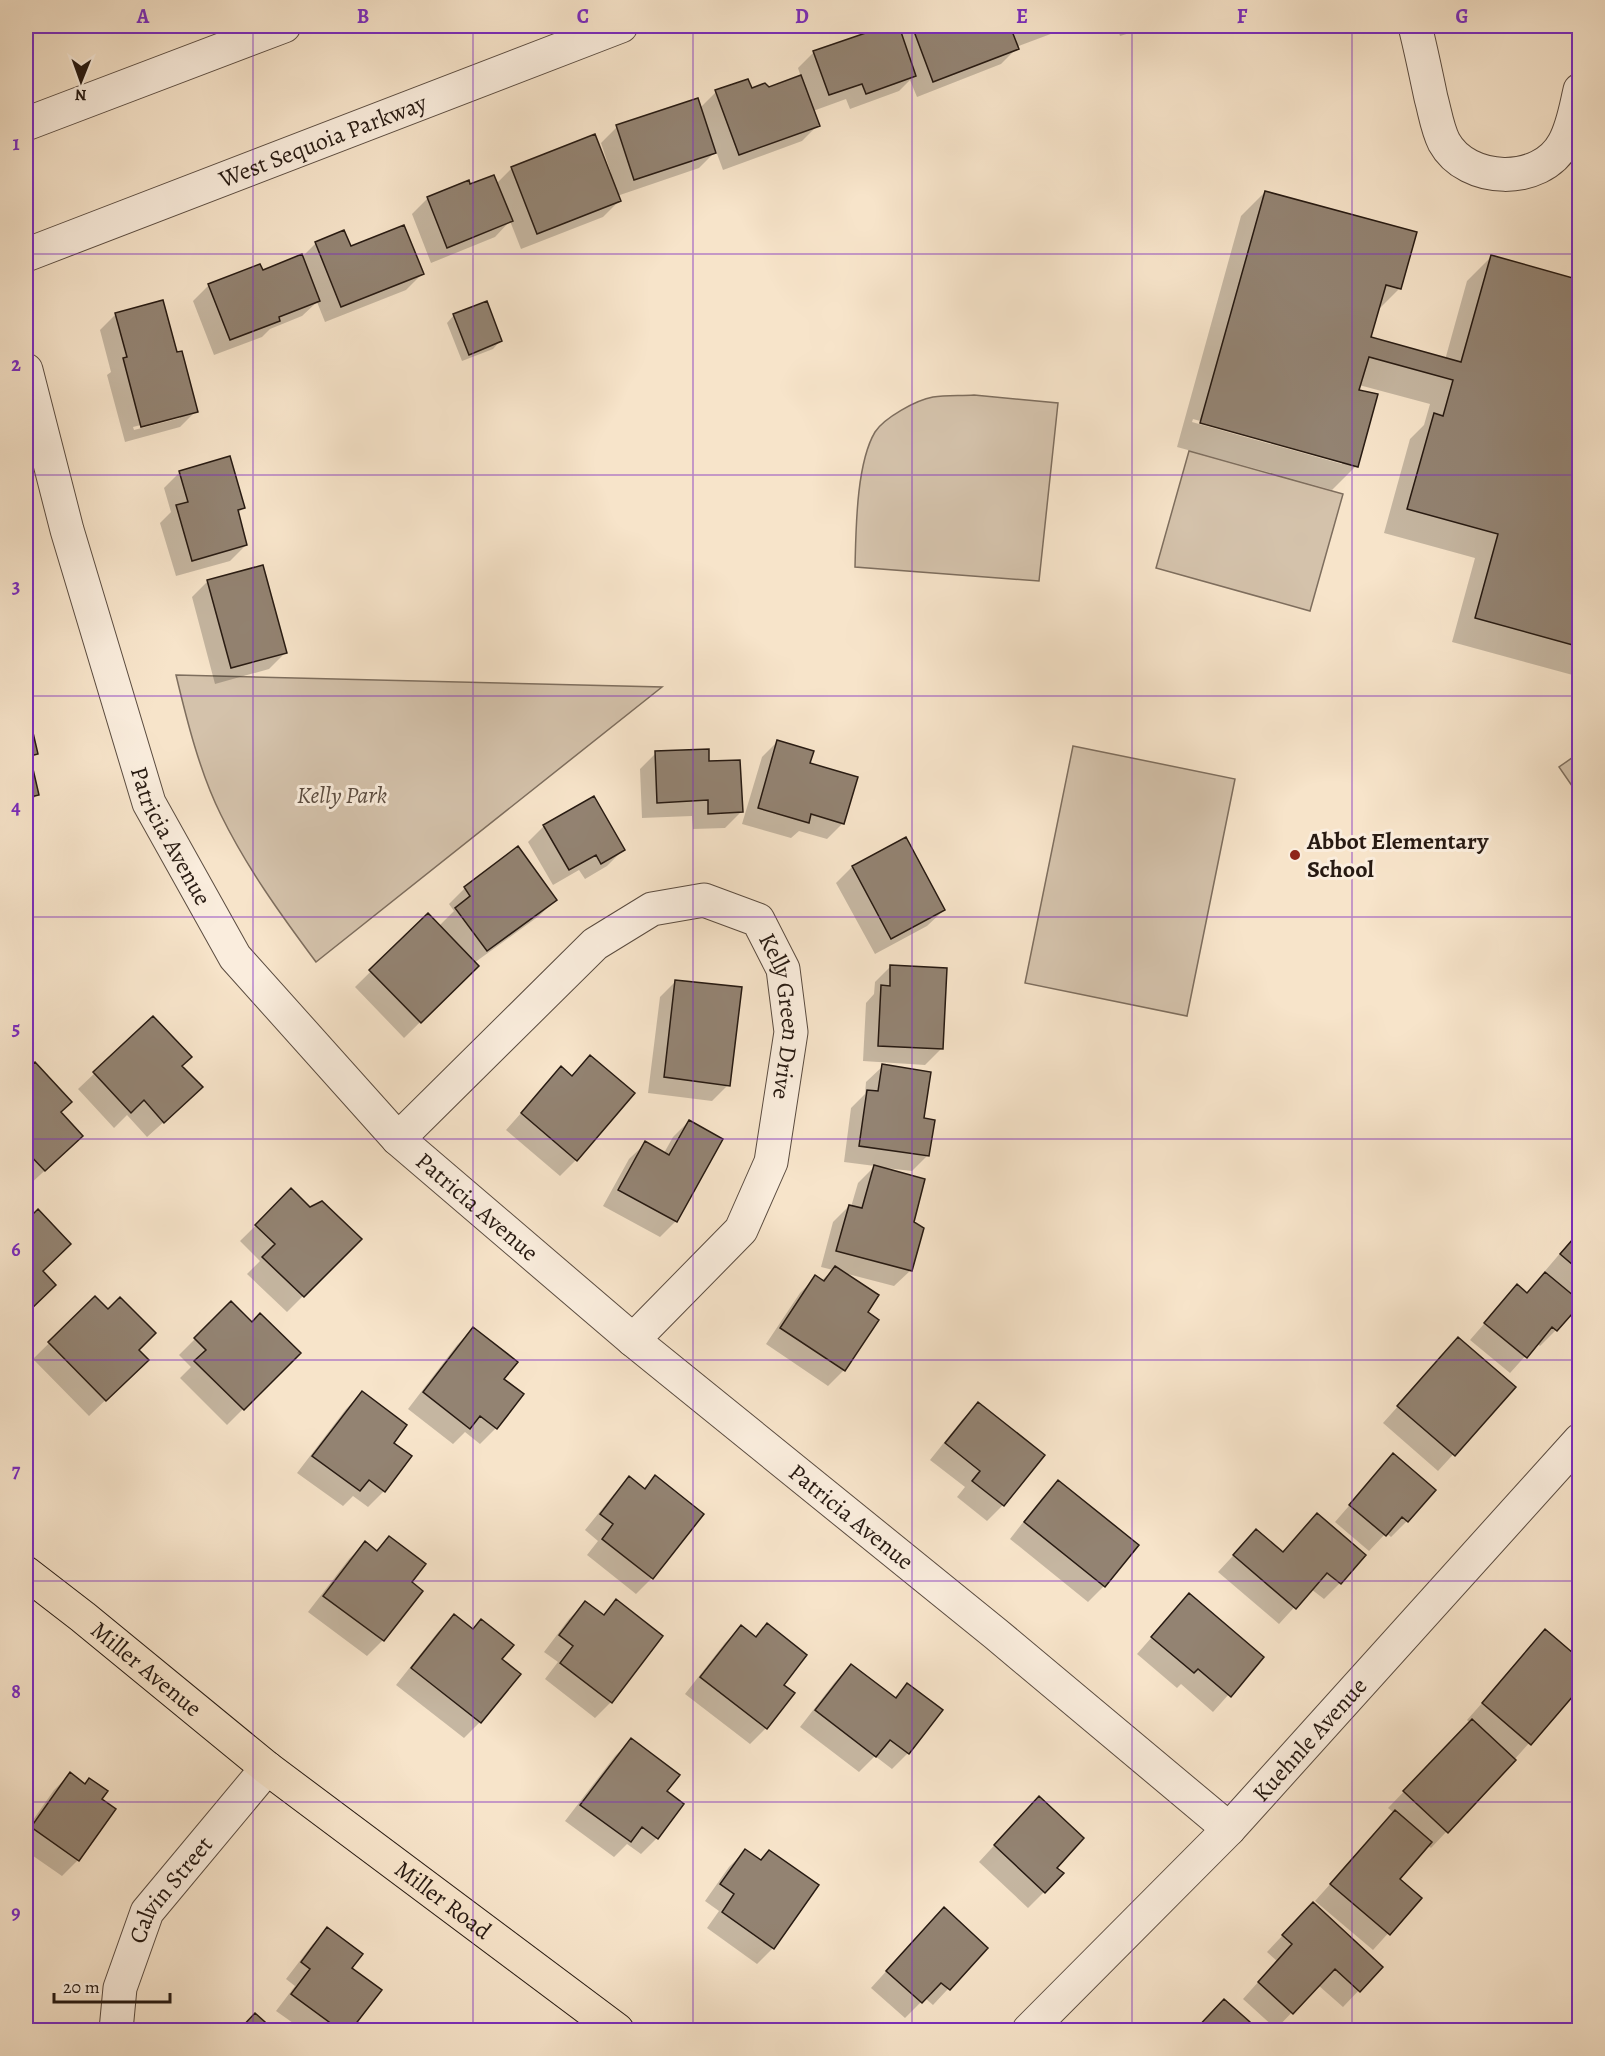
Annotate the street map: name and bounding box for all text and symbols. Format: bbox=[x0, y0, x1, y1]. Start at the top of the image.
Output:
text: A bbox=[136, 3, 150, 30]
text: B bbox=[357, 3, 369, 30]
text: C bbox=[577, 3, 589, 30]
text: D bbox=[795, 3, 809, 30]
text: E bbox=[1016, 3, 1028, 30]
text: F bbox=[1237, 3, 1248, 30]
text: G bbox=[1455, 3, 1469, 30]
north arrow bbox=[51, 51, 111, 111]
text: N bbox=[74, 84, 87, 106]
street label: West Sequoia Parkway bbox=[214, 86, 431, 196]
text: 1 bbox=[12, 130, 20, 157]
text: 2 bbox=[11, 351, 21, 378]
text: 3 bbox=[12, 573, 20, 600]
street label: Patricia Avenue bbox=[123, 763, 219, 911]
park label: Kelly Park bbox=[297, 779, 388, 811]
text: 4 bbox=[11, 794, 21, 821]
place label: Abbot Elementary School bbox=[1306, 825, 1489, 885]
marker: Abbot Elementary School bbox=[1288, 848, 1302, 862]
street label: Kelly Green Drive bbox=[751, 927, 807, 1102]
text: 5 bbox=[12, 1015, 20, 1042]
street label: Patricia Avenue bbox=[409, 1145, 545, 1268]
text: 6 bbox=[11, 1236, 21, 1263]
street label: Patricia Avenue bbox=[782, 1456, 920, 1577]
text: 7 bbox=[12, 1457, 21, 1484]
street label: Miller Avenue bbox=[84, 1614, 209, 1724]
street label: Kuehnle Avenue bbox=[1245, 1670, 1374, 1809]
text: 8 bbox=[11, 1678, 21, 1705]
street label: Calvin Street bbox=[121, 1829, 220, 1948]
street label: Miller Road bbox=[388, 1853, 498, 1947]
text: 9 bbox=[11, 1899, 21, 1926]
scale bar bbox=[54, 1966, 170, 2004]
text: 20 m bbox=[63, 1975, 100, 1999]

